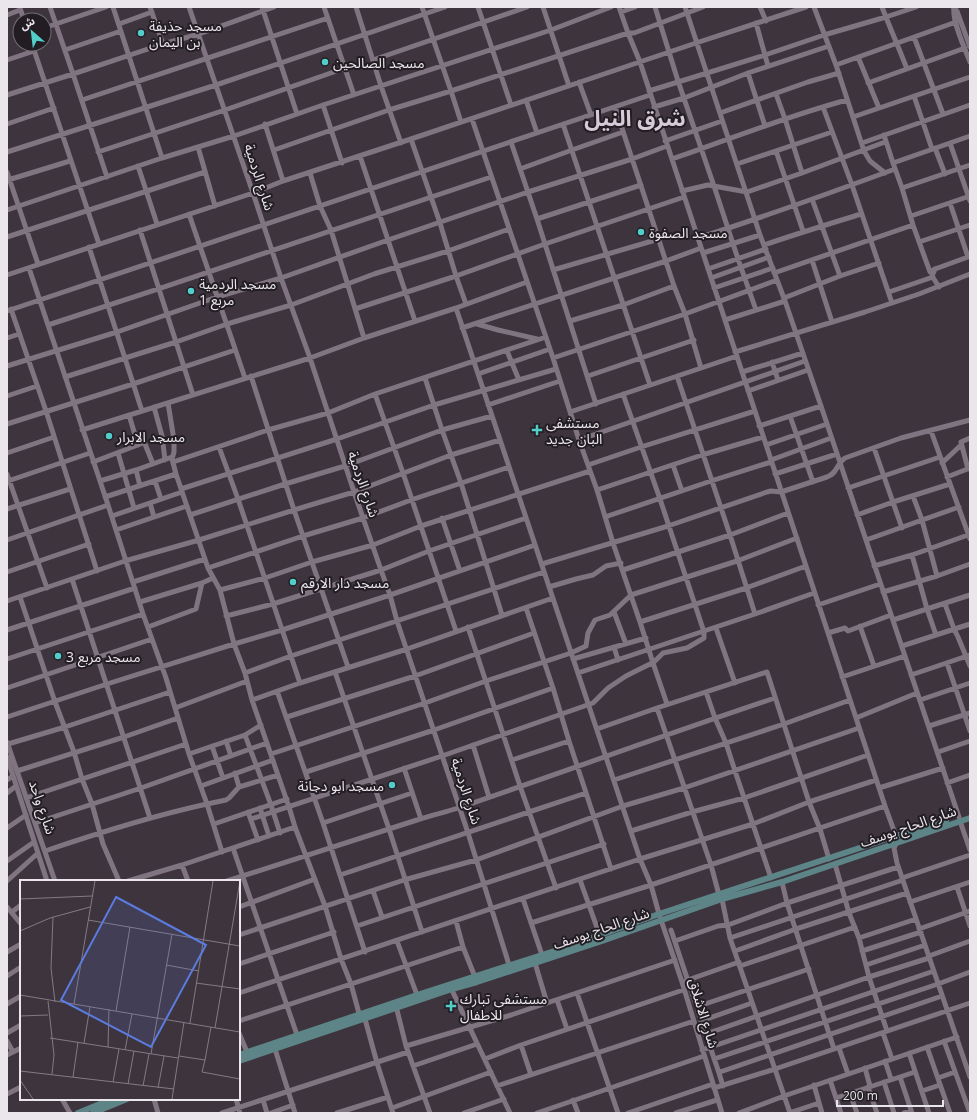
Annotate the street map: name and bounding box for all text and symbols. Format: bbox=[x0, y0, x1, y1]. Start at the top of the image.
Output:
north arrow bbox=[12, 12, 52, 52]
text: ش bbox=[17, 13, 37, 33]
place label: مسجد حذيفة بن اليمان bbox=[149, 16, 222, 51]
marker: مسجد حذيفة بن اليمان bbox=[136, 28, 146, 38]
place label: مسجد الصالحين bbox=[333, 53, 425, 72]
marker: مسجد الصالحين bbox=[320, 57, 330, 67]
district label: شرق النيل bbox=[584, 102, 686, 132]
street label: شارع الردمية bbox=[238, 141, 280, 213]
place label: مسجد الصفوة bbox=[649, 223, 728, 242]
marker: مسجد الصفوة bbox=[636, 227, 646, 237]
place label: مسجد الردمية مربع 1 bbox=[199, 274, 276, 311]
marker: مسجد الردمية مربع 1 bbox=[186, 286, 196, 296]
place label: مستشفى البان جديد bbox=[546, 413, 602, 448]
marker: مستشفى البان جديد bbox=[531, 424, 543, 436]
place label: مسجد الابرار bbox=[116, 427, 185, 446]
marker: مسجد الابرار bbox=[104, 431, 114, 441]
street label: شارع الردمية bbox=[342, 448, 384, 520]
place label: مسجد دار الارقم bbox=[301, 573, 389, 594]
marker: مسجد دار الارقم bbox=[288, 577, 298, 587]
place label: مسجد مربع 3 bbox=[66, 647, 141, 668]
marker: مسجد مربع 3 bbox=[53, 651, 63, 661]
street label: شارع الردمية bbox=[445, 755, 487, 827]
place label: مسجد ابو دجانة bbox=[298, 776, 384, 795]
street label: شارع واحد bbox=[23, 777, 61, 837]
marker: مسجد ابو دجانة bbox=[387, 780, 397, 790]
street label: شارع الحاج يوسف bbox=[857, 801, 959, 853]
inset map bbox=[20, 880, 240, 1100]
street label: شارع الحاج يوسف bbox=[550, 903, 652, 955]
street label: شارع الاشلاق bbox=[682, 976, 724, 1051]
place label: مستشفى تبارك للاطفال bbox=[460, 989, 547, 1024]
marker: مستشفى تبارك للاطفال bbox=[445, 1000, 457, 1012]
scale bar bbox=[837, 1082, 943, 1108]
text: 200 m bbox=[843, 1087, 878, 1104]

